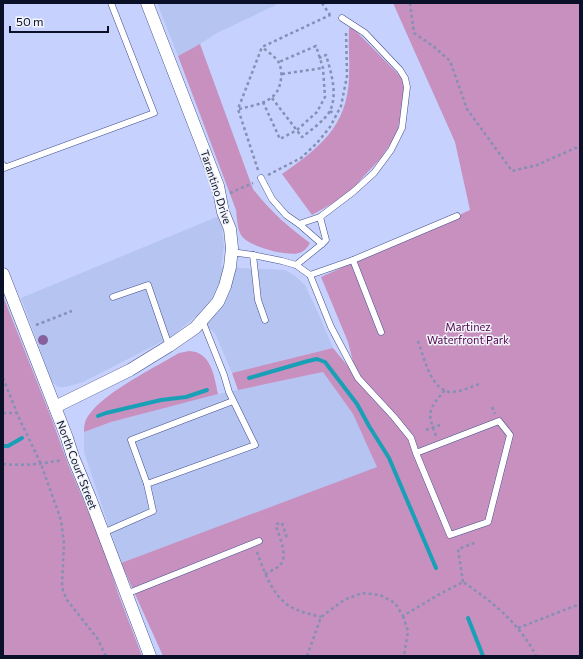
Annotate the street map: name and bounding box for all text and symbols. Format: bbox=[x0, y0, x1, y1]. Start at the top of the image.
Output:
scale bar bbox=[10, 8, 108, 34]
text: 50 m bbox=[16, 14, 44, 28]
street label: Tarantino Drive bbox=[198, 148, 235, 226]
park label: Martinez Waterfront Park bbox=[427, 320, 509, 346]
street label: North Court Street bbox=[54, 418, 101, 512]

